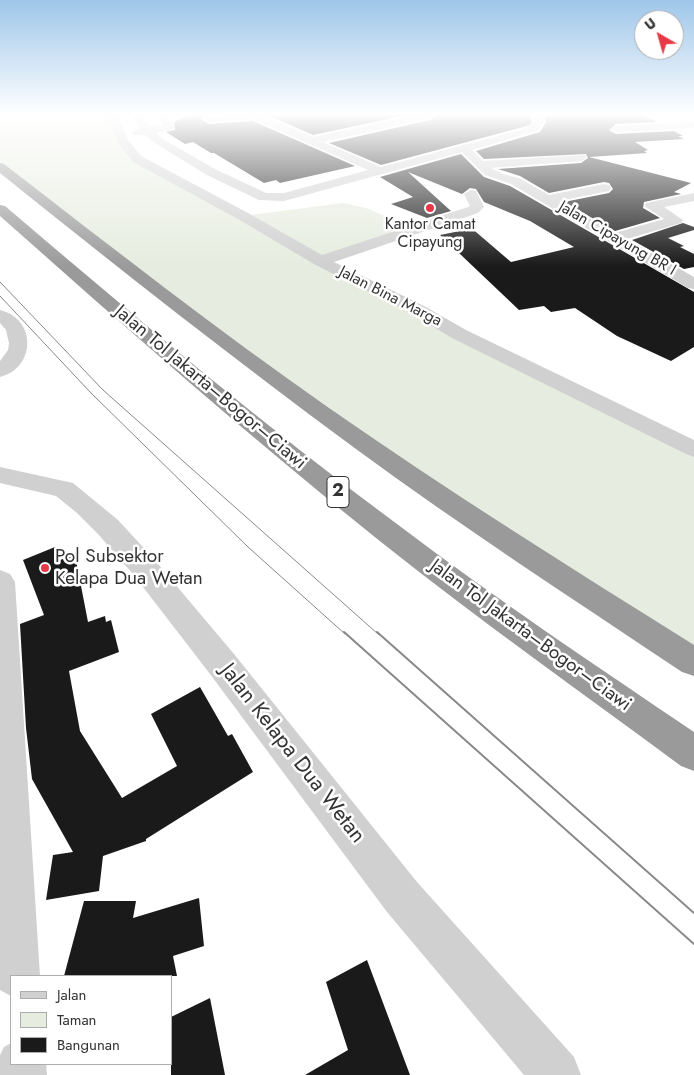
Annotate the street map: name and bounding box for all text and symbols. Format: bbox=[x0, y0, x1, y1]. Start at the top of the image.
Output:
north arrow bbox=[634, 10, 684, 60]
text: U bbox=[640, 13, 660, 35]
street label: Jalan Cipayung BR I bbox=[555, 198, 679, 280]
marker: Kantor Camat Cipayung bbox=[424, 202, 436, 214]
place label: Kantor Camat Cipayung bbox=[385, 215, 475, 253]
street label: Jalan Bina Marga bbox=[335, 263, 445, 331]
street label: Jalan Tol Jakarta–Bogor–Ciawi bbox=[109, 301, 311, 475]
road number: 2 bbox=[327, 477, 349, 508]
place label: Pol Subsektor Kelapa Dua Wetan bbox=[55, 546, 203, 590]
street label: Jalan Tol Jakarta–Bogor–Ciawi bbox=[425, 555, 635, 717]
marker: Pol Subsektor Kelapa Dua Wetan bbox=[39, 562, 51, 574]
street label: Jalan Kelapa Dua Wetan bbox=[214, 659, 370, 849]
legend bbox=[10, 975, 172, 1065]
text: Jalan bbox=[57, 984, 86, 1006]
text: Taman bbox=[57, 1009, 96, 1031]
text: Bangunan bbox=[57, 1034, 120, 1056]

